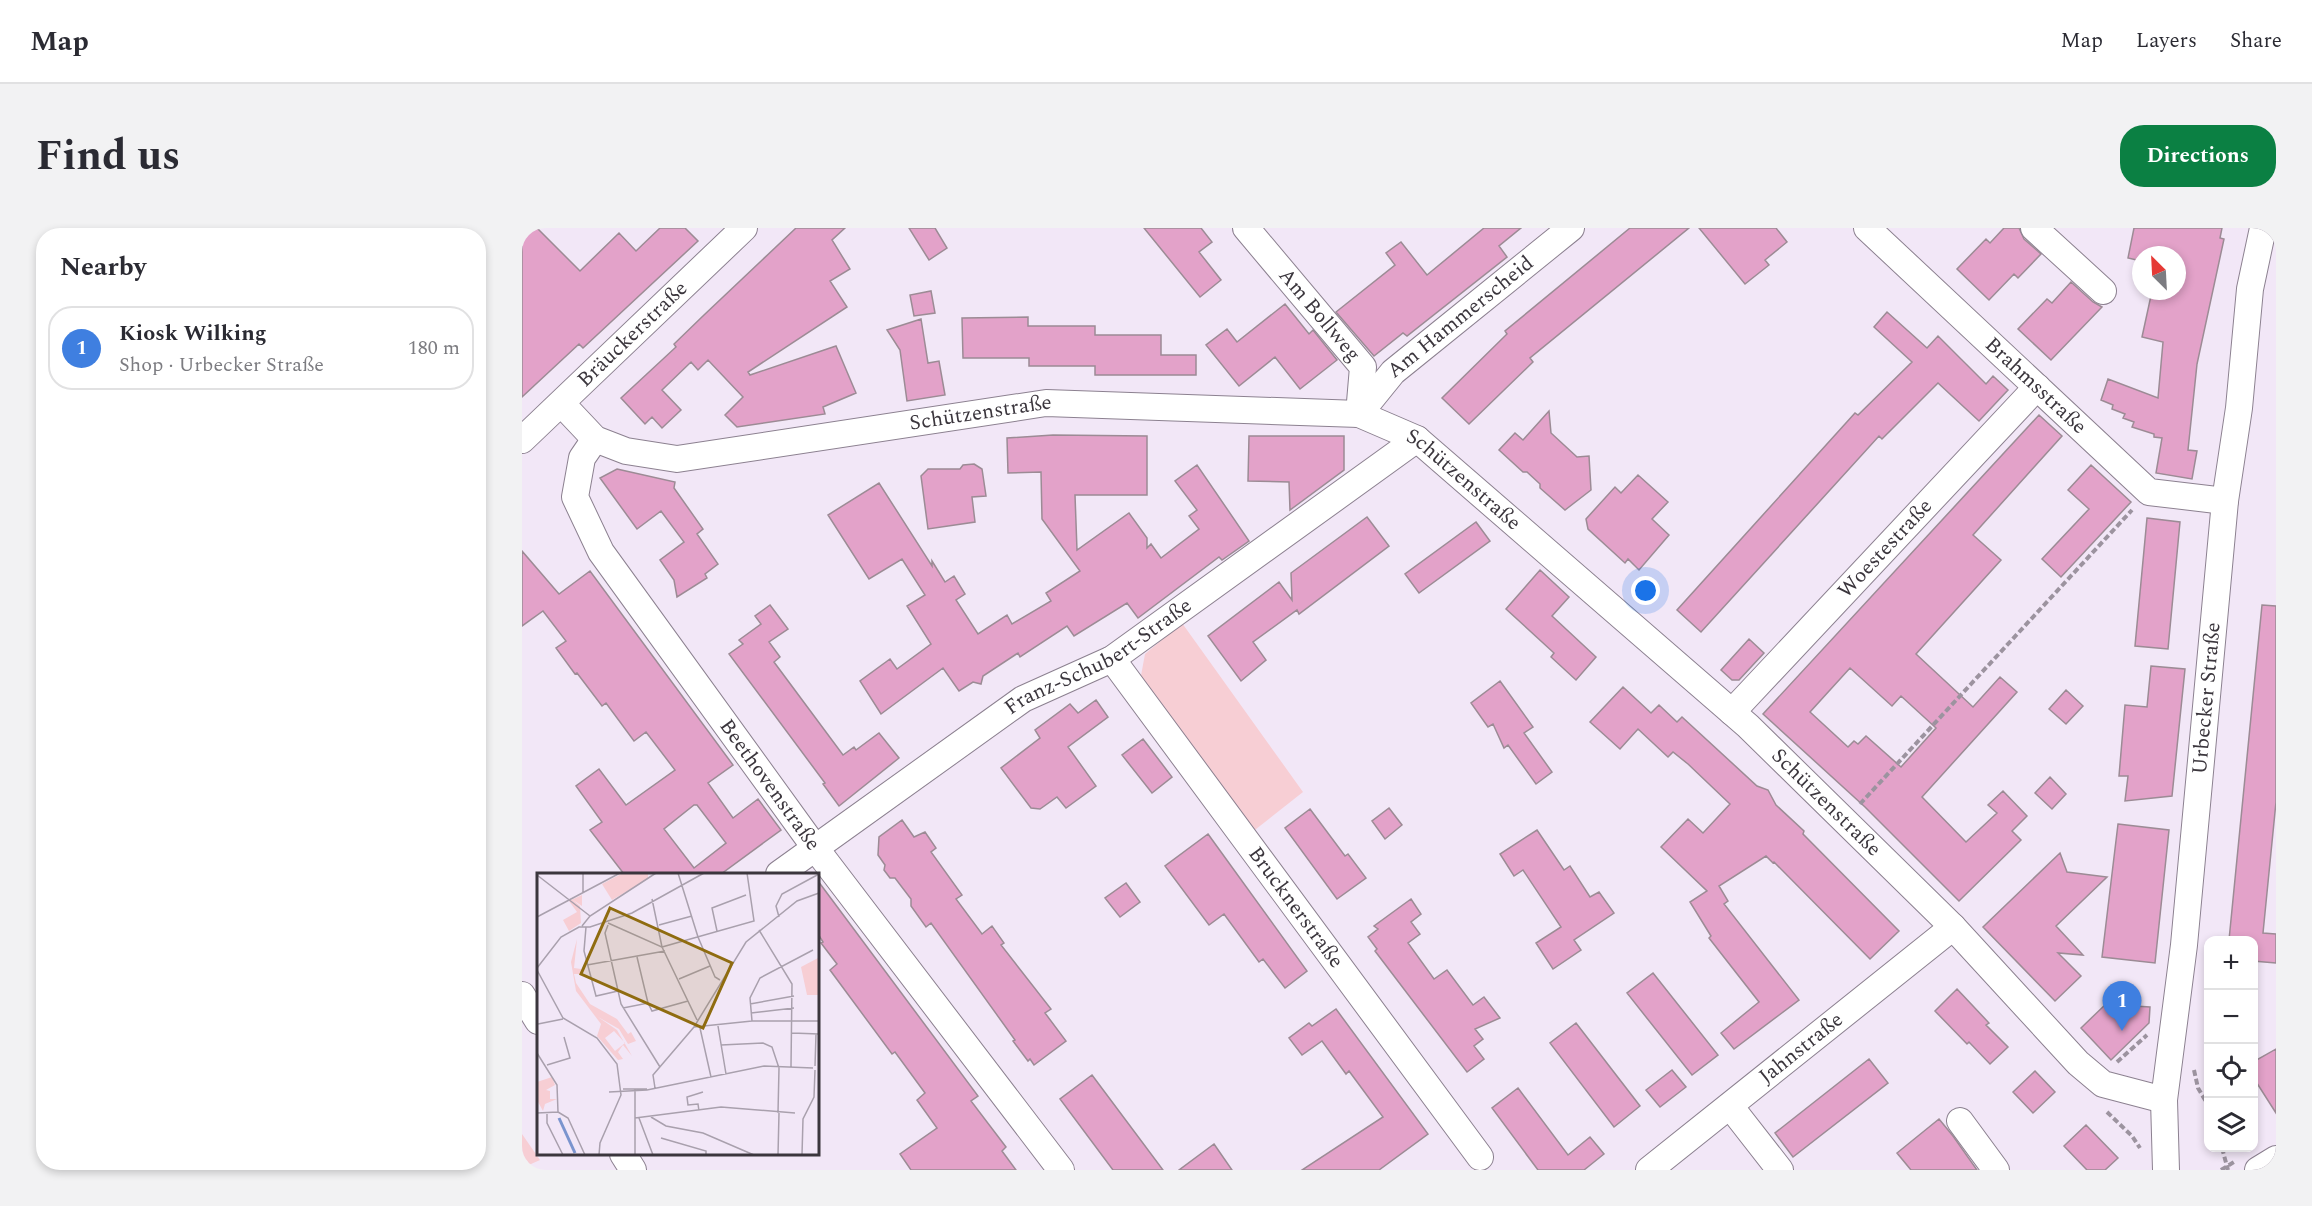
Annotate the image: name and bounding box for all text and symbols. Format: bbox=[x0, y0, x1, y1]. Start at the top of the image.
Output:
text: Map bbox=[30, 20, 89, 63]
text: Map bbox=[2061, 25, 2103, 57]
text: Layers bbox=[2136, 25, 2197, 57]
text: Share bbox=[2230, 25, 2282, 57]
text: Find us bbox=[36, 125, 180, 188]
button: Directions bbox=[2120, 125, 2276, 187]
north arrow bbox=[2132, 246, 2186, 300]
text: Nearby bbox=[60, 247, 146, 287]
street label: Am Hammerscheid bbox=[1380, 248, 1541, 387]
street label: Am Bollweg bbox=[1270, 261, 1368, 369]
street label: Bräuckerstraße bbox=[570, 274, 695, 395]
text: Kiosk Wilking bbox=[119, 317, 267, 350]
street label: Brahmsstraße bbox=[1977, 330, 2094, 442]
text: 1 bbox=[76, 333, 87, 363]
text: 180 m bbox=[408, 333, 460, 363]
text: Shop · Urbecker Straße bbox=[119, 350, 324, 380]
street label: Schützenstraße bbox=[907, 387, 1052, 440]
street label: Schützenstraße bbox=[1401, 420, 1528, 538]
street label: Woestestraße bbox=[1830, 492, 1940, 606]
your location bbox=[1631, 576, 1660, 605]
street label: Franz-Schubert-Straße bbox=[998, 590, 1199, 723]
street label: Urbecker Straße bbox=[2184, 621, 2230, 776]
street label: Beethovenstraße bbox=[711, 712, 828, 858]
street label: Schützenstraße bbox=[1764, 741, 1889, 864]
street label: Brucknerstraße bbox=[1240, 840, 1352, 975]
inset map bbox=[537, 873, 819, 1155]
map controls bbox=[2204, 936, 2258, 1152]
button: + bbox=[2204, 936, 2258, 990]
pin: 1 bbox=[2102, 982, 2142, 1031]
button: − bbox=[2204, 990, 2258, 1044]
street label: Jahnstraße bbox=[1752, 1004, 1851, 1092]
button: locate bbox=[2204, 1044, 2258, 1098]
button: layers bbox=[2204, 1098, 2258, 1152]

